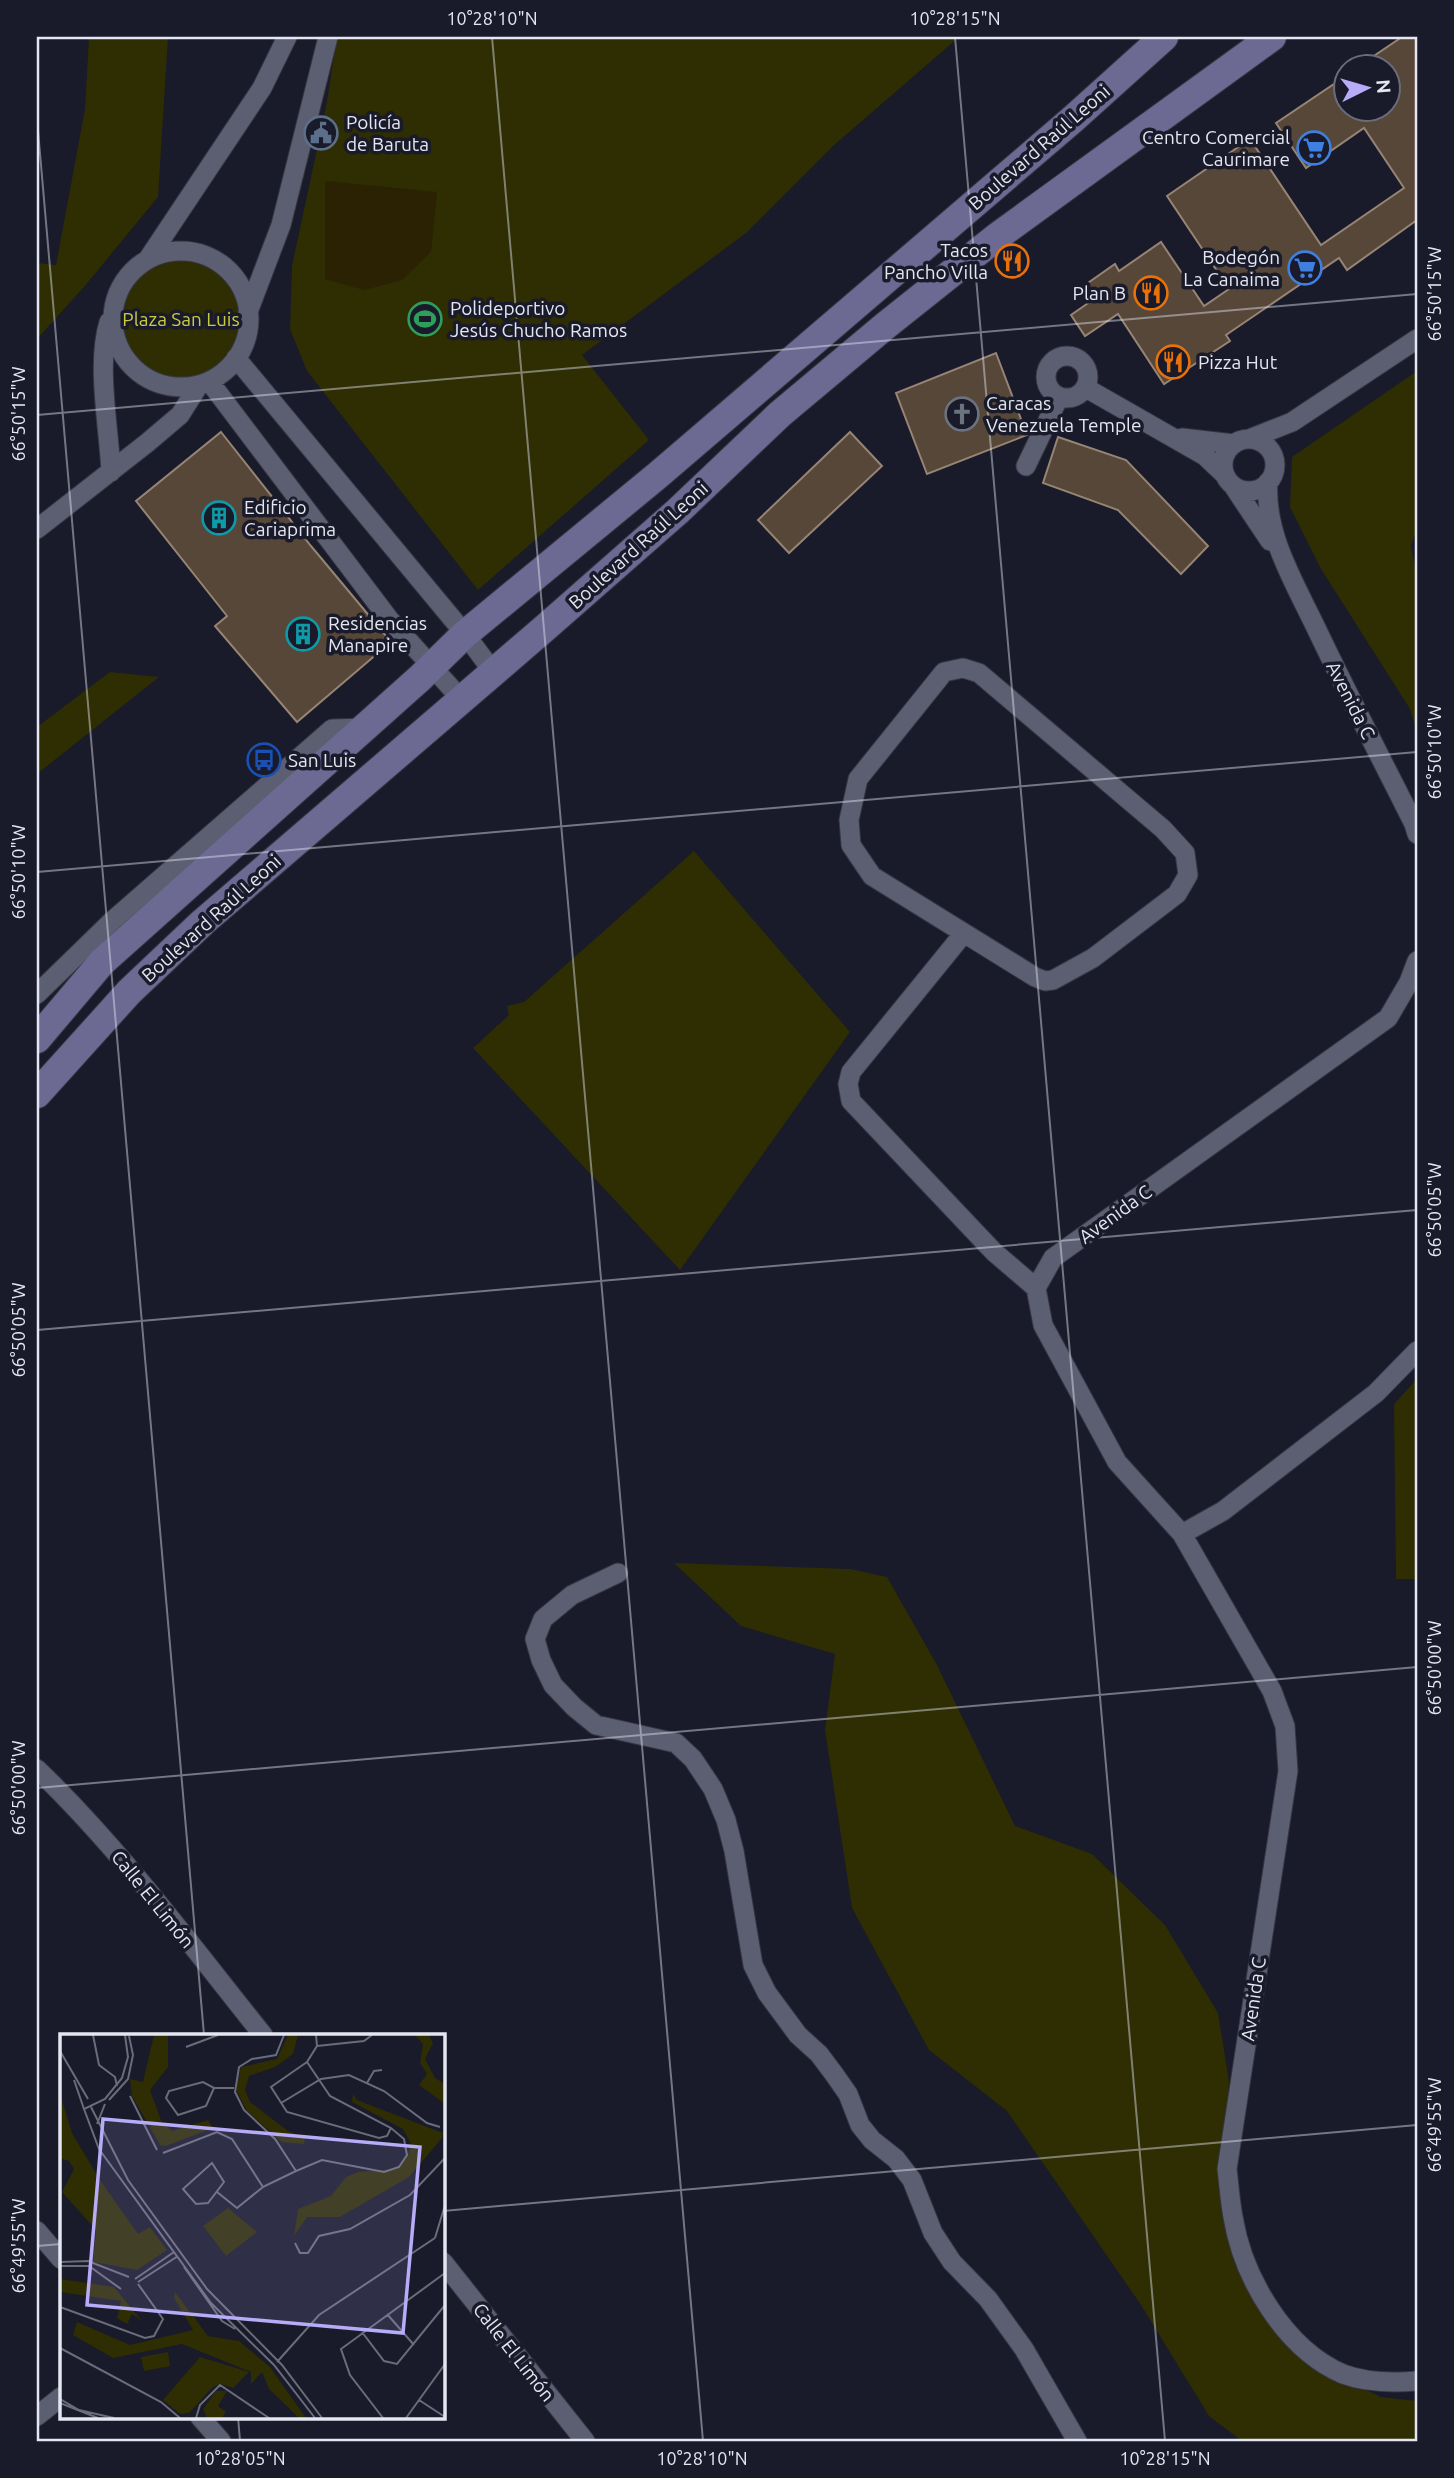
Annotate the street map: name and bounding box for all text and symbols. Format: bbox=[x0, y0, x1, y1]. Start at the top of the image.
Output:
text: 10°28'10"N bbox=[446, 8, 538, 28]
text: 10°28'15"N bbox=[909, 8, 1001, 28]
north arrow bbox=[1332, 52, 1402, 122]
text: N bbox=[1372, 78, 1396, 95]
street label: Boulevard Raúl Leoni bbox=[964, 80, 1114, 214]
place label: Policía de Baruta bbox=[346, 111, 429, 155]
public building icon: Policía de Baruta bbox=[302, 114, 340, 152]
place label: Centro Comercial Caurimare bbox=[1142, 126, 1290, 170]
supermarket icon: Centro Comercial Caurimare bbox=[1295, 129, 1333, 167]
place label: Tacos Pancho Villa bbox=[884, 239, 988, 283]
restaurant icon: Tacos Pancho Villa bbox=[993, 242, 1031, 280]
place label: Bodegón La Canaima bbox=[1183, 246, 1280, 290]
text: 66°50'15"W bbox=[1424, 246, 1444, 342]
supermarket icon: Bodegón La Canaima bbox=[1286, 249, 1324, 287]
restaurant icon: Plan B bbox=[1132, 274, 1170, 312]
place label: Plan B bbox=[1073, 282, 1126, 304]
place label: Polideportivo Jesús Chucho Ramos bbox=[450, 297, 627, 341]
sports icon: Polideportivo Jesús Chucho Ramos bbox=[406, 300, 444, 338]
park label: Plaza San Luis bbox=[122, 308, 240, 330]
restaurant icon: Pizza Hut bbox=[1154, 343, 1192, 381]
place label: Pizza Hut bbox=[1198, 351, 1278, 373]
text: 66°50'15"W bbox=[8, 366, 28, 462]
place label: Caracas Venezuela Temple bbox=[986, 392, 1142, 436]
church icon: Caracas Venezuela Temple bbox=[943, 395, 981, 433]
street label: Boulevard Raúl Leoni bbox=[564, 477, 712, 613]
place label: Edificio Cariaprima bbox=[244, 496, 336, 540]
building icon: Edificio Cariaprima bbox=[200, 499, 238, 537]
place label: Residencias Manapire bbox=[328, 612, 427, 656]
building icon: Residencias Manapire bbox=[284, 615, 322, 653]
street label: Avenida C bbox=[1322, 658, 1380, 743]
text: 66°50'10"W bbox=[1424, 704, 1444, 800]
bus stop icon: San Luis bbox=[245, 741, 283, 779]
place label: San Luis bbox=[288, 749, 356, 771]
text: 66°50'10"W bbox=[8, 824, 28, 920]
street label: Boulevard Raúl Leoni bbox=[137, 850, 285, 986]
text: 66°50'05"W bbox=[1424, 1162, 1444, 1258]
street label: Avenida C bbox=[1074, 1180, 1156, 1248]
text: 66°50'05"W bbox=[8, 1282, 28, 1378]
text: 66°50'00"W bbox=[1424, 1620, 1444, 1716]
text: 66°50'00"W bbox=[8, 1740, 28, 1836]
street label: Calle El Limón bbox=[107, 1846, 199, 1952]
street label: Avenida C bbox=[1236, 1955, 1270, 2042]
inset map bbox=[60, 2034, 444, 2418]
text: 66°49'55"W bbox=[1424, 2077, 1444, 2173]
text: 66°49'55"W bbox=[8, 2198, 28, 2294]
street label: Calle El Limón bbox=[469, 2298, 559, 2406]
text: 10°28'05"N bbox=[194, 2448, 286, 2468]
text: 10°28'10"N bbox=[656, 2448, 748, 2468]
text: 10°28'15"N bbox=[1119, 2448, 1211, 2468]

